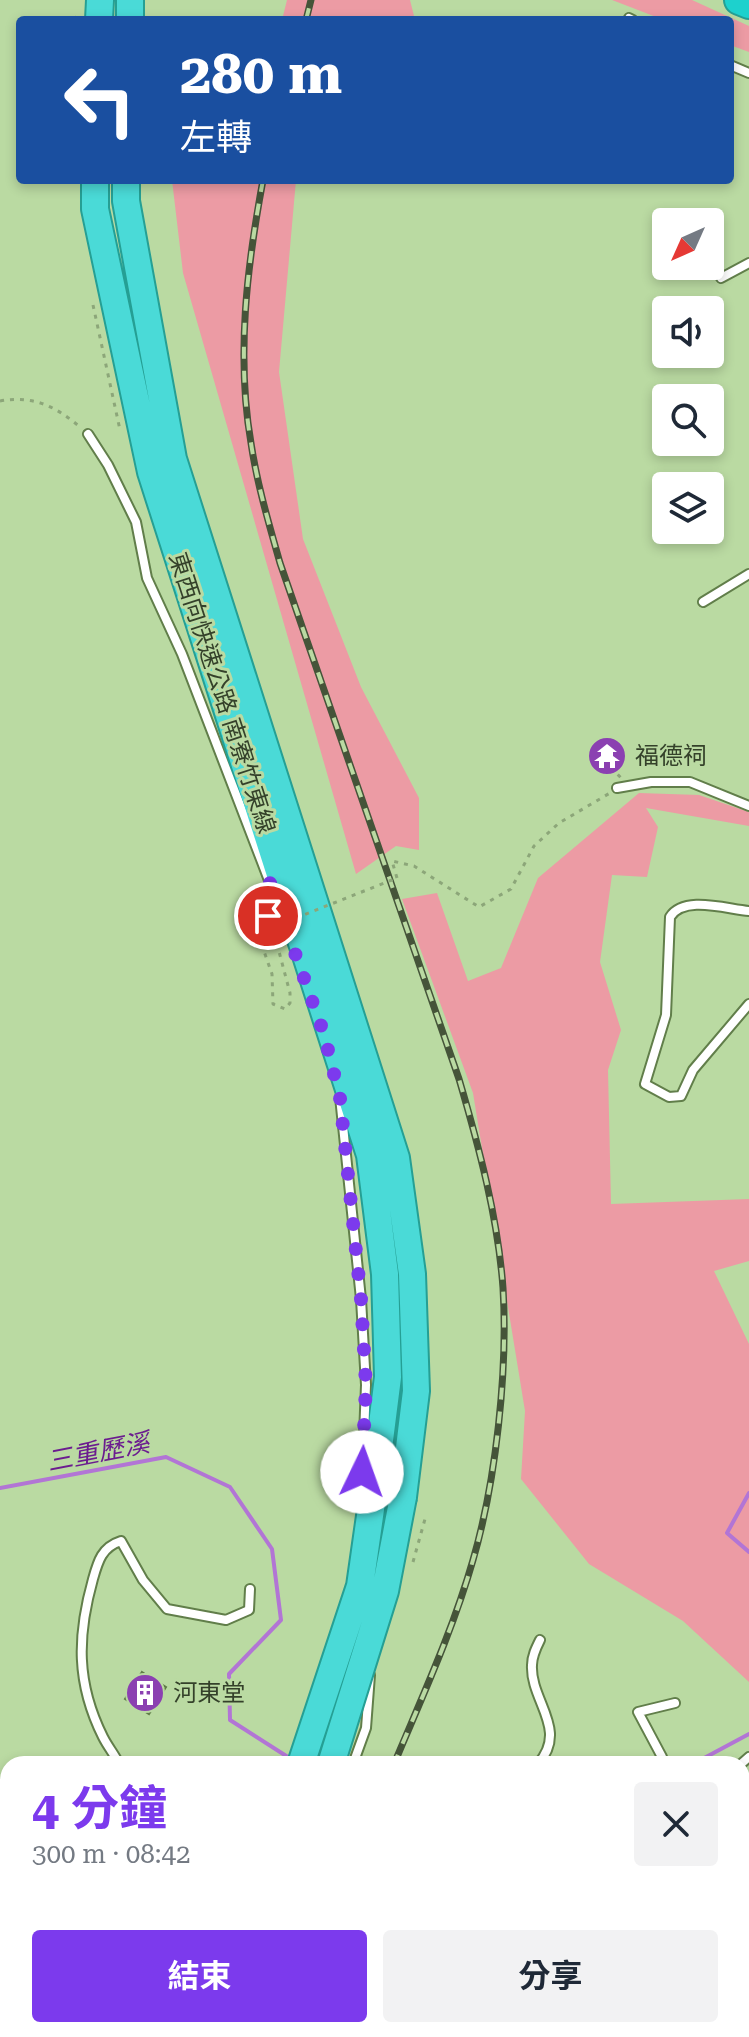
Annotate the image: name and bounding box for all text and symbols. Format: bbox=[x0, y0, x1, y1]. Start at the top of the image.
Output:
text: 280 m bbox=[180, 41, 342, 107]
icon: left bbox=[48, 48, 152, 152]
text: 左轉 bbox=[180, 117, 252, 159]
north arrow bbox=[652, 208, 724, 280]
map controls bbox=[652, 208, 724, 544]
button: sound bbox=[652, 296, 724, 368]
button: search bbox=[652, 384, 724, 456]
button: layers bbox=[652, 472, 724, 544]
street label: 東西向快速公路 南寮竹東線 bbox=[163, 549, 281, 837]
temple icon: 福德祠 bbox=[586, 735, 628, 777]
place label: 福德祠 bbox=[635, 742, 707, 770]
pin bbox=[234, 882, 302, 950]
icon: arrive bbox=[246, 894, 290, 938]
water label: 三重歷溪 bbox=[44, 1427, 156, 1477]
position arrow bbox=[320, 1430, 404, 1514]
building icon: 河東堂 bbox=[124, 1672, 166, 1714]
place label: 河東堂 bbox=[173, 1679, 245, 1707]
text: 4 分鐘 bbox=[32, 1781, 167, 1837]
button: close bbox=[634, 1782, 718, 1866]
text: 300 m · 08:42 bbox=[32, 1839, 191, 1869]
button: 結束 bbox=[32, 1930, 367, 2022]
button: 分享 bbox=[383, 1930, 718, 2022]

